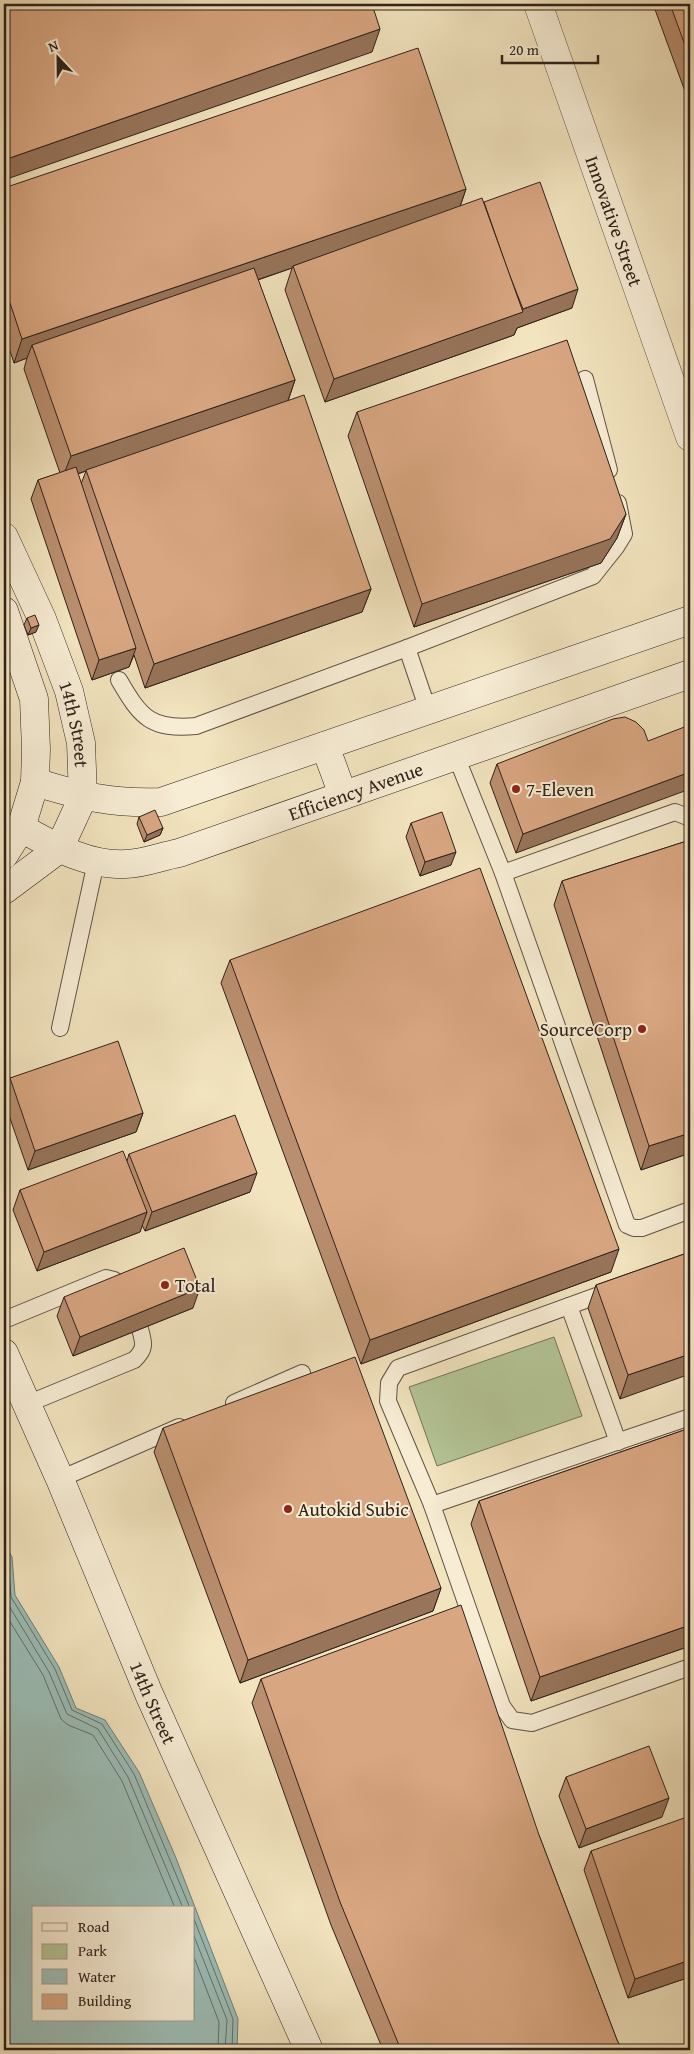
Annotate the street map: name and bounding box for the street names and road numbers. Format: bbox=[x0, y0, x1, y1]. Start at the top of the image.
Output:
street label: Innovative Street bbox=[578, 152, 650, 291]
street label: 14th Street bbox=[52, 676, 96, 768]
street label: Efficiency Avenue bbox=[285, 755, 427, 828]
street label: 14th Street bbox=[123, 1657, 184, 1749]

